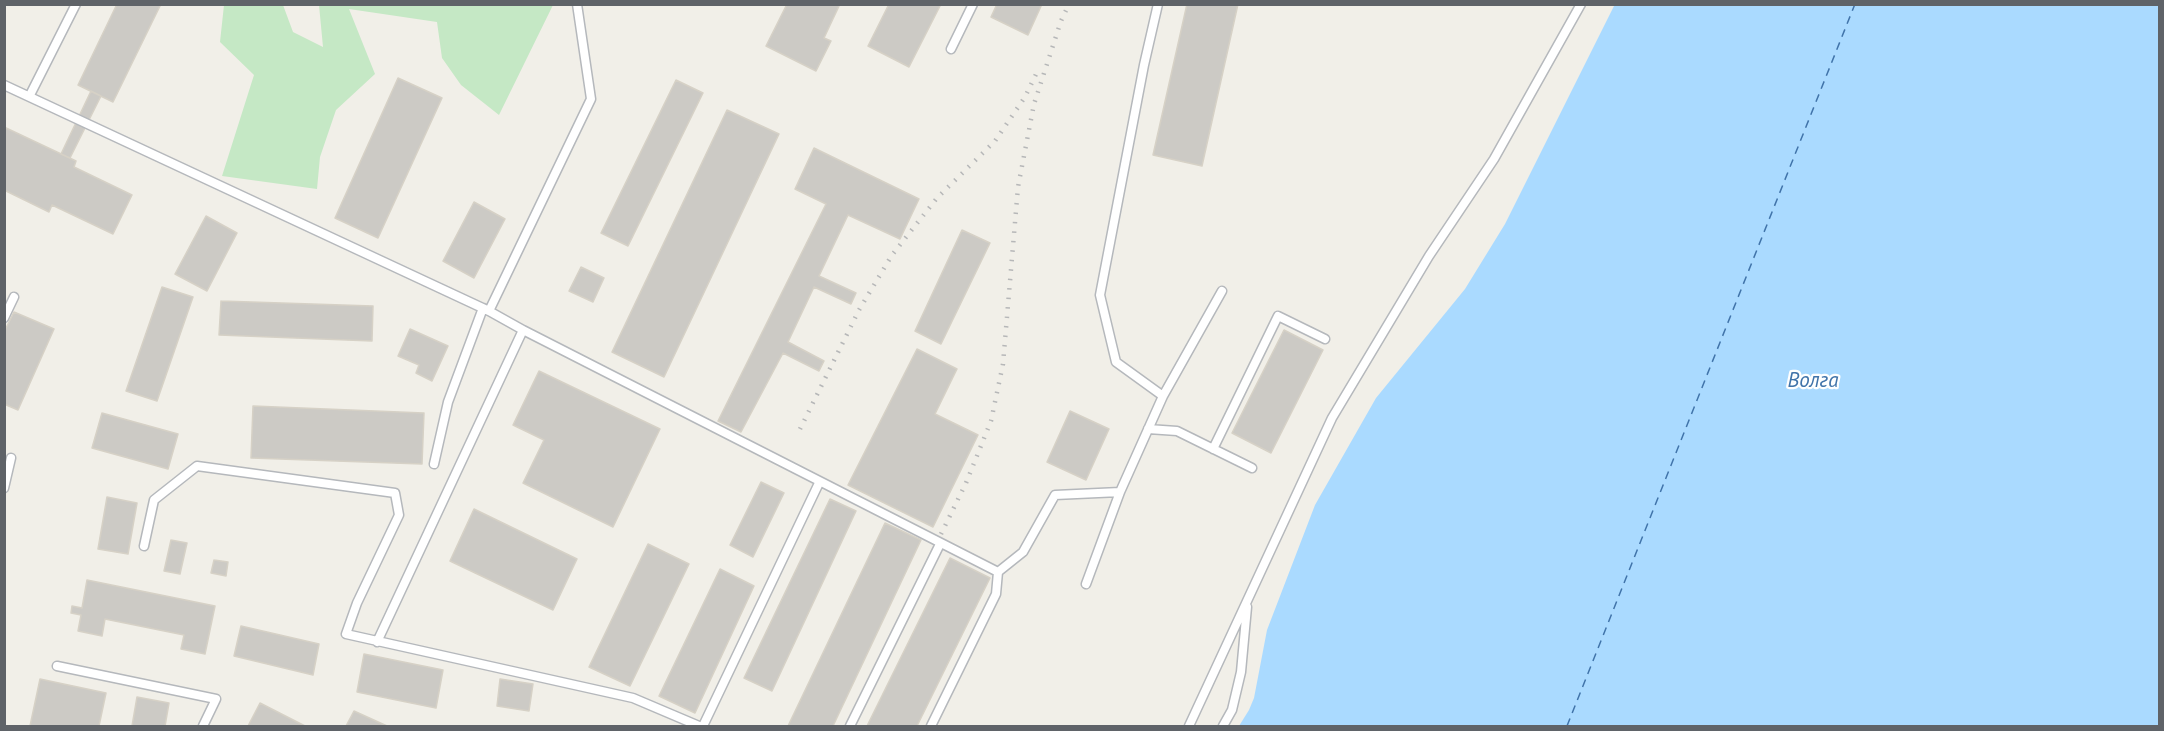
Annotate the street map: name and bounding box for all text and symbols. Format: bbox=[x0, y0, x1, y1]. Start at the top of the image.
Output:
water label: Волга bbox=[1788, 368, 1838, 394]

